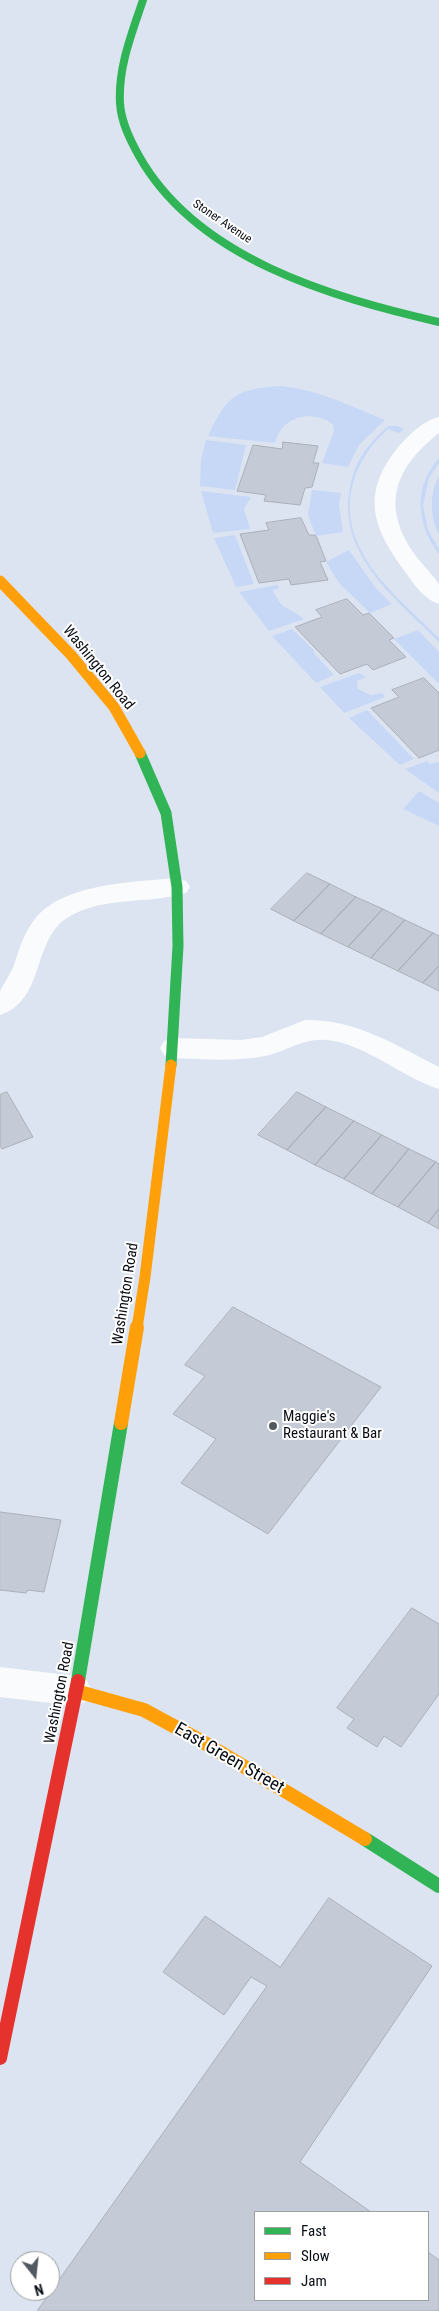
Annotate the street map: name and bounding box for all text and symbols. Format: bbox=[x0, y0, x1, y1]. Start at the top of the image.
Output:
street label: Stoner Avenue bbox=[190, 197, 254, 247]
street label: Washington Road bbox=[59, 622, 137, 714]
street label: Washington Road bbox=[109, 1242, 143, 1346]
place label: Maggie's Restaurant & Bar bbox=[283, 1408, 382, 1443]
marker: Maggie's Restaurant & Bar bbox=[267, 1420, 279, 1432]
street label: Washington Road bbox=[41, 1641, 79, 1745]
street label: East Green Street bbox=[170, 1719, 288, 1799]
legend bbox=[254, 2211, 429, 2301]
text: Fast bbox=[301, 2222, 326, 2240]
text: Slow bbox=[301, 2247, 330, 2265]
north arrow bbox=[10, 2251, 60, 2301]
text: Jam bbox=[301, 2272, 327, 2290]
text: N bbox=[33, 2281, 45, 2298]

